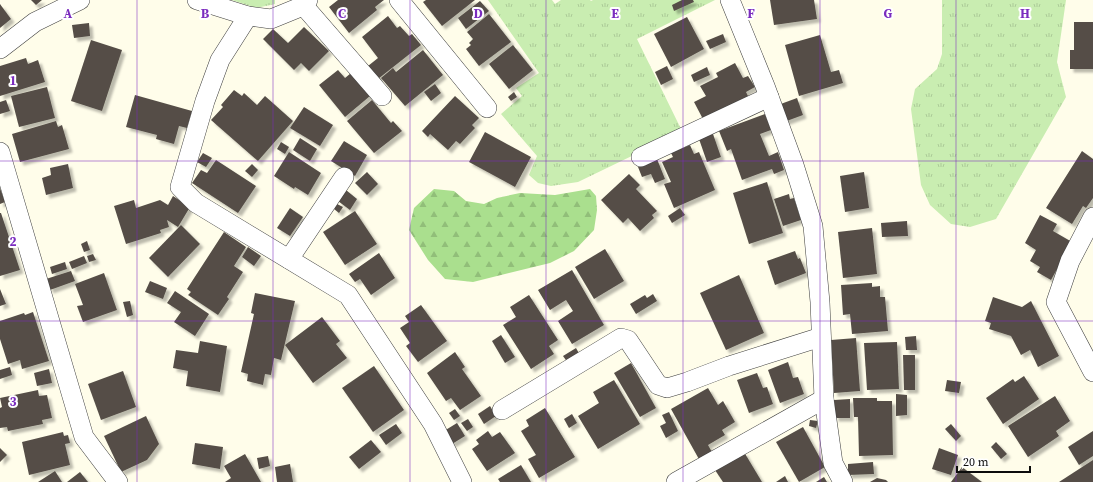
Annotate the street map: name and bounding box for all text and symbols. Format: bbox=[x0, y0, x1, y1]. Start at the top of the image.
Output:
text: A bbox=[64, 5, 73, 22]
text: B bbox=[201, 5, 210, 22]
text: C bbox=[338, 5, 346, 22]
text: D bbox=[473, 5, 483, 22]
text: E bbox=[611, 5, 619, 22]
text: F bbox=[747, 5, 755, 22]
text: G bbox=[884, 5, 893, 22]
text: H bbox=[1020, 5, 1030, 22]
text: 1 bbox=[9, 72, 17, 89]
text: 2 bbox=[9, 233, 17, 250]
text: 3 bbox=[9, 393, 17, 410]
scale bar bbox=[957, 448, 1030, 474]
text: 20 m bbox=[963, 454, 989, 470]

